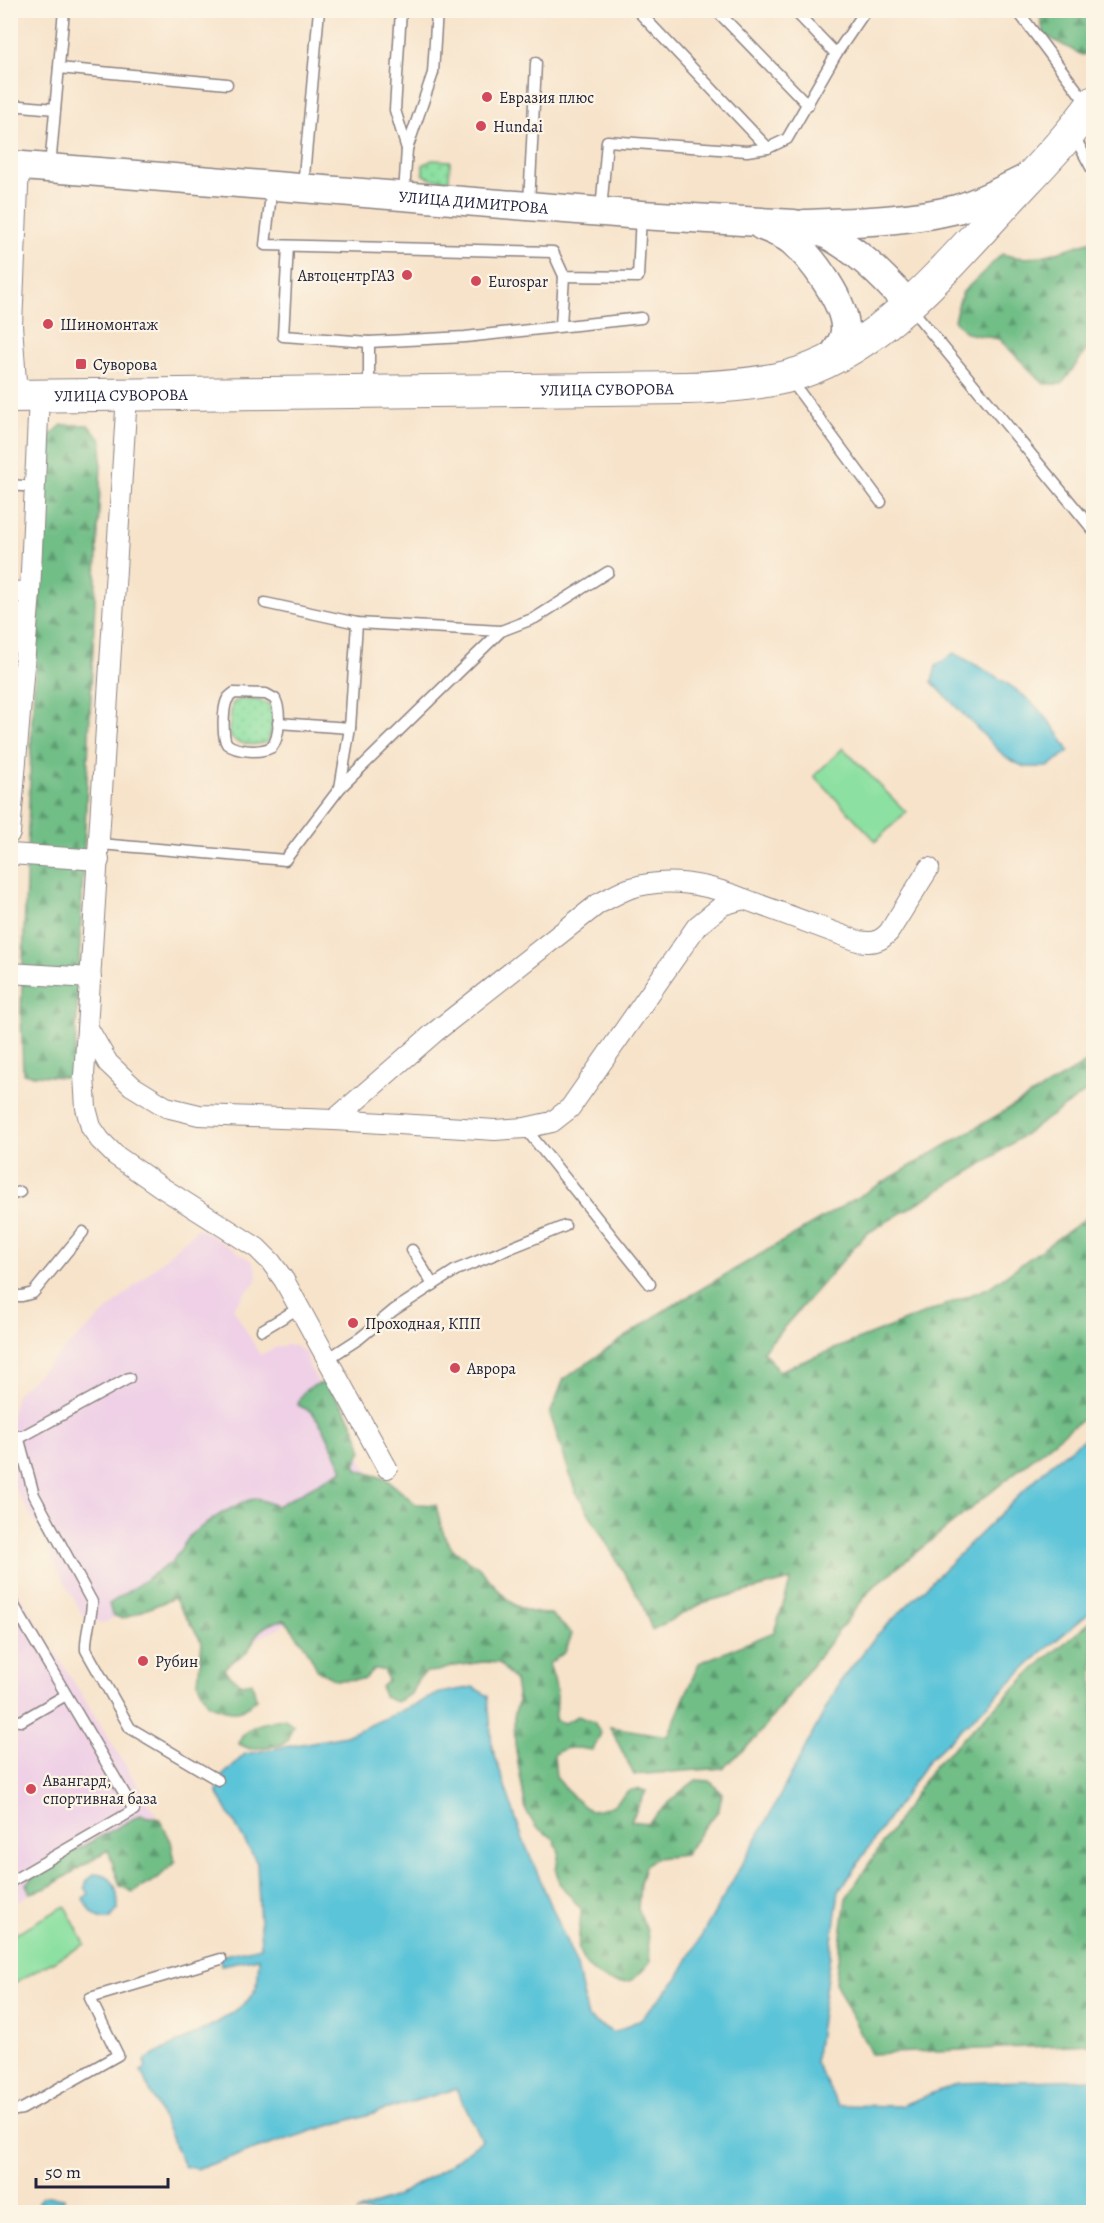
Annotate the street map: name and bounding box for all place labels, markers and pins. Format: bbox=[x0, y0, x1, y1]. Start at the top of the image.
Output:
place label: Евразия плюс bbox=[499, 87, 594, 109]
marker: Евразия плюс bbox=[480, 90, 494, 104]
place label: Hundai bbox=[493, 116, 543, 138]
marker: Hundai bbox=[474, 119, 488, 133]
place label: АвтоцентрГАЗ bbox=[297, 265, 395, 287]
marker: АвтоцентрГАЗ bbox=[400, 268, 414, 282]
place label: Eurospar bbox=[488, 271, 548, 293]
marker: Eurospar bbox=[469, 274, 483, 288]
place label: Шиномонтаж bbox=[60, 314, 158, 336]
marker: Шиномонтаж bbox=[41, 317, 55, 331]
place label: Суворова bbox=[93, 354, 158, 376]
marker: Суворова bbox=[74, 357, 88, 371]
place label: Проходная, КПП bbox=[365, 1313, 481, 1335]
marker: Проходная, КПП bbox=[346, 1316, 360, 1330]
place label: Аврора bbox=[466, 1358, 517, 1380]
marker: Аврора bbox=[448, 1361, 462, 1375]
place label: Рубин bbox=[155, 1651, 198, 1673]
marker: Рубин bbox=[136, 1654, 150, 1668]
place label: Авангард, спортивная база bbox=[42, 1770, 158, 1810]
marker: Авангард, спортивная база bbox=[24, 1782, 38, 1796]

